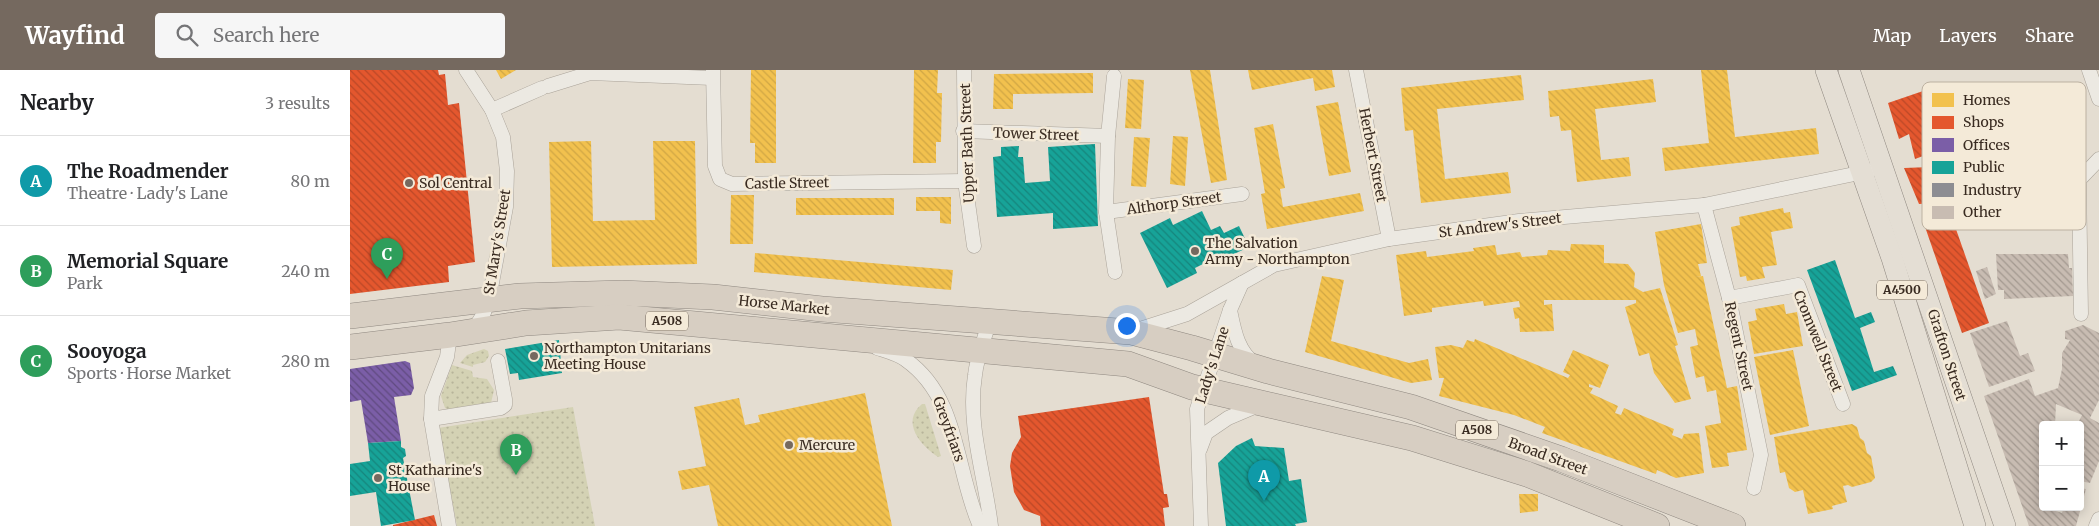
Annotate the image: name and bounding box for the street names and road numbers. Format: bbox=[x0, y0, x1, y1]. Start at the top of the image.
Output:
street label: Upper Bath Street bbox=[956, 82, 978, 203]
street label: Herbert Street bbox=[1355, 106, 1391, 204]
street label: Tower Street bbox=[993, 124, 1080, 145]
street label: Castle Street bbox=[745, 173, 830, 193]
street label: St Mary's Street bbox=[480, 187, 514, 296]
street label: Althorp Street bbox=[1125, 187, 1223, 219]
street label: St Andrew's Street bbox=[1438, 208, 1563, 241]
road number: A4500 bbox=[1877, 280, 1927, 300]
street label: Cromwell Street bbox=[1789, 288, 1847, 395]
street label: Horse Market bbox=[738, 291, 831, 319]
street label: Regent Street bbox=[1721, 300, 1757, 393]
street label: Grafton Street bbox=[1924, 307, 1970, 403]
road number: A508 bbox=[646, 312, 688, 330]
street label: Lady's Lane bbox=[1191, 324, 1233, 406]
street label: Greyfriars bbox=[929, 394, 969, 464]
road number: A508 bbox=[1456, 420, 1498, 440]
street label: Broad Street bbox=[1506, 433, 1591, 479]

